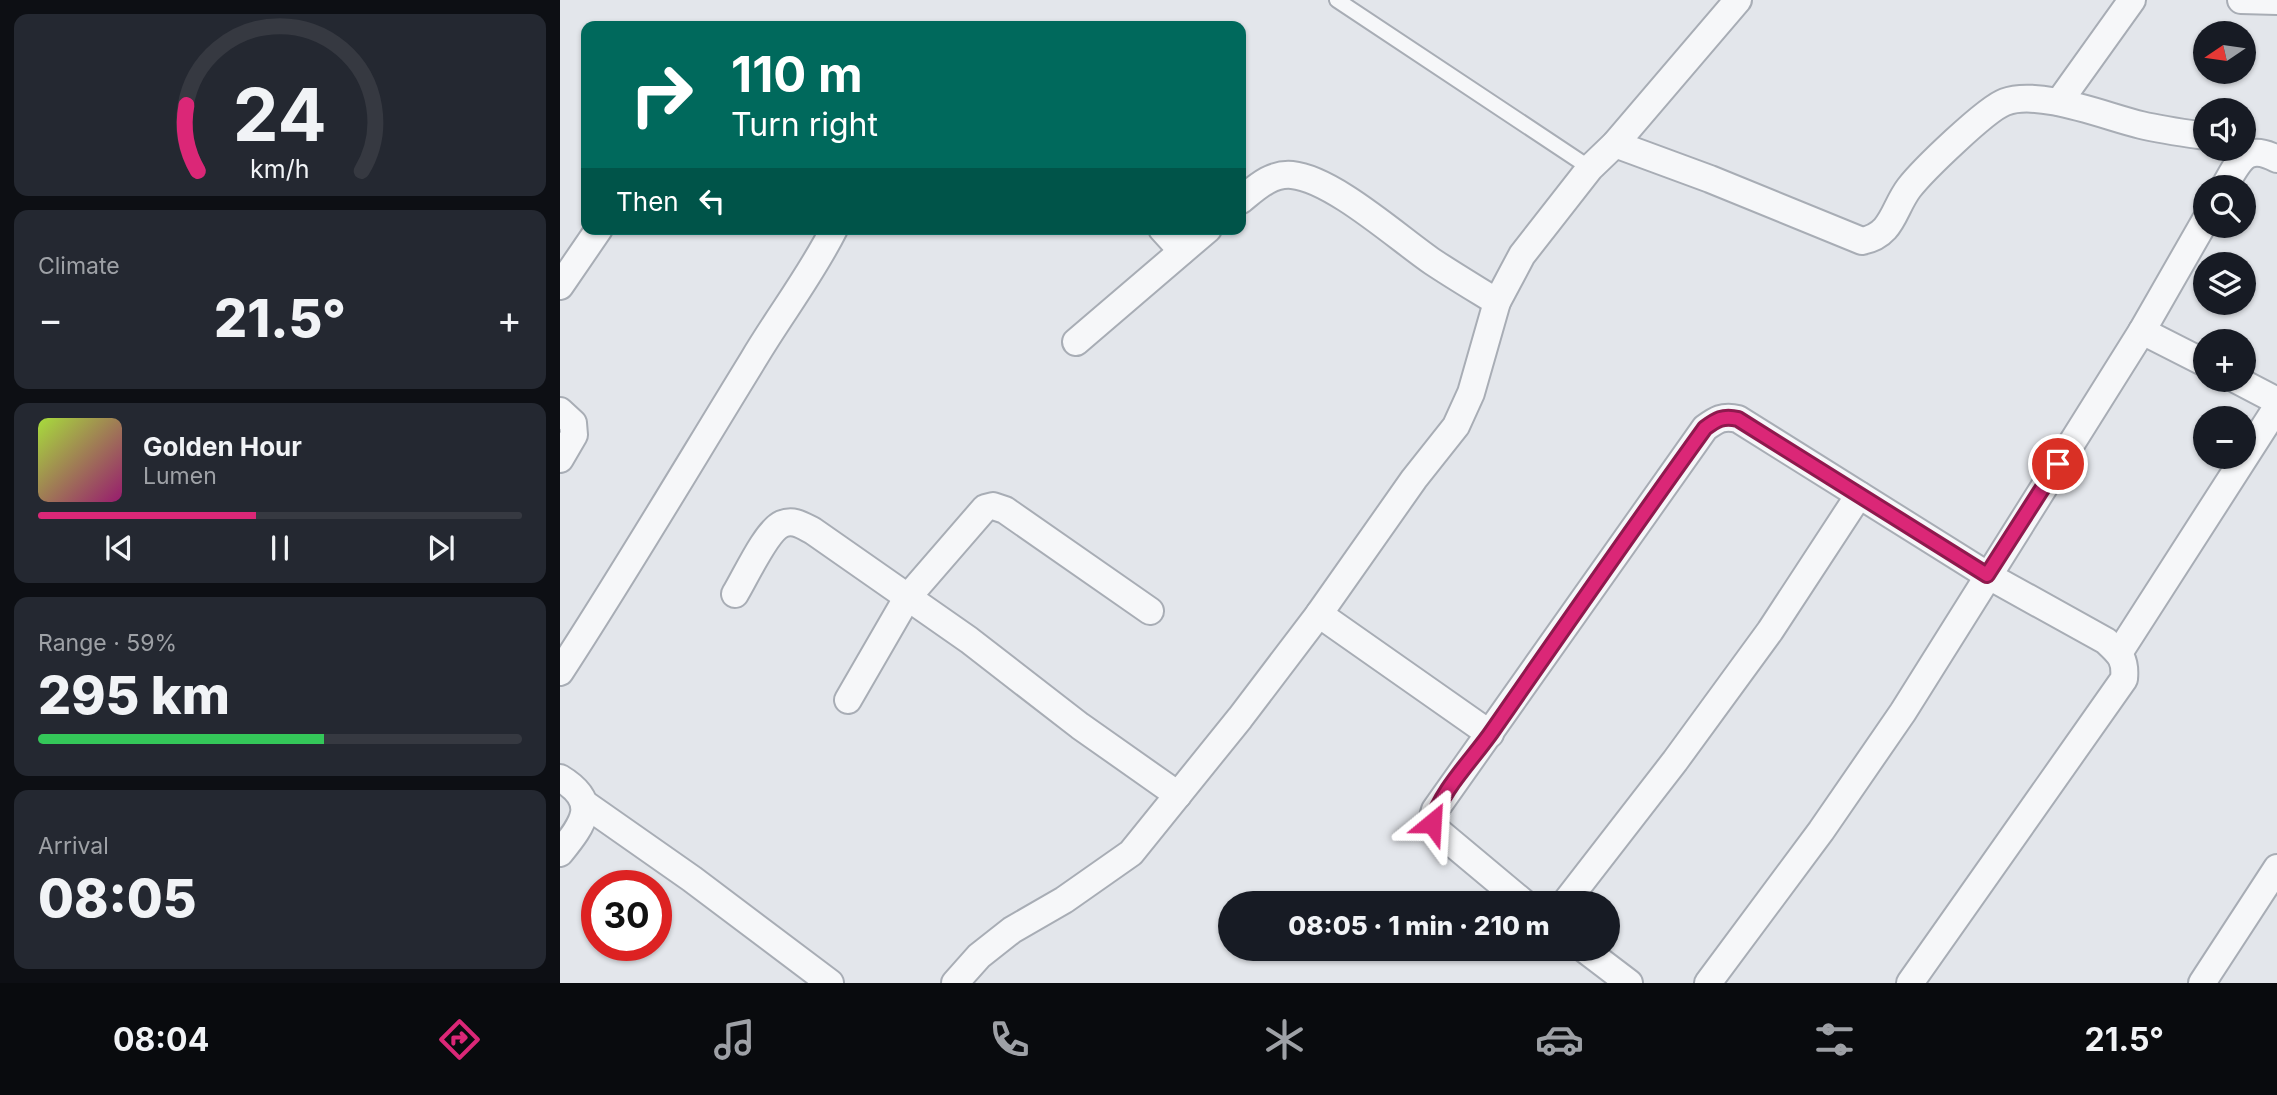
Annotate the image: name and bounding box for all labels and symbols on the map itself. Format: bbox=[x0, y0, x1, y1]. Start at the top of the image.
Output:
north arrow bbox=[2193, 21, 2256, 84]
pin bbox=[2028, 434, 2088, 494]
position arrow bbox=[1395, 786, 1469, 860]
speed limit sign: 30 bbox=[581, 870, 672, 961]

